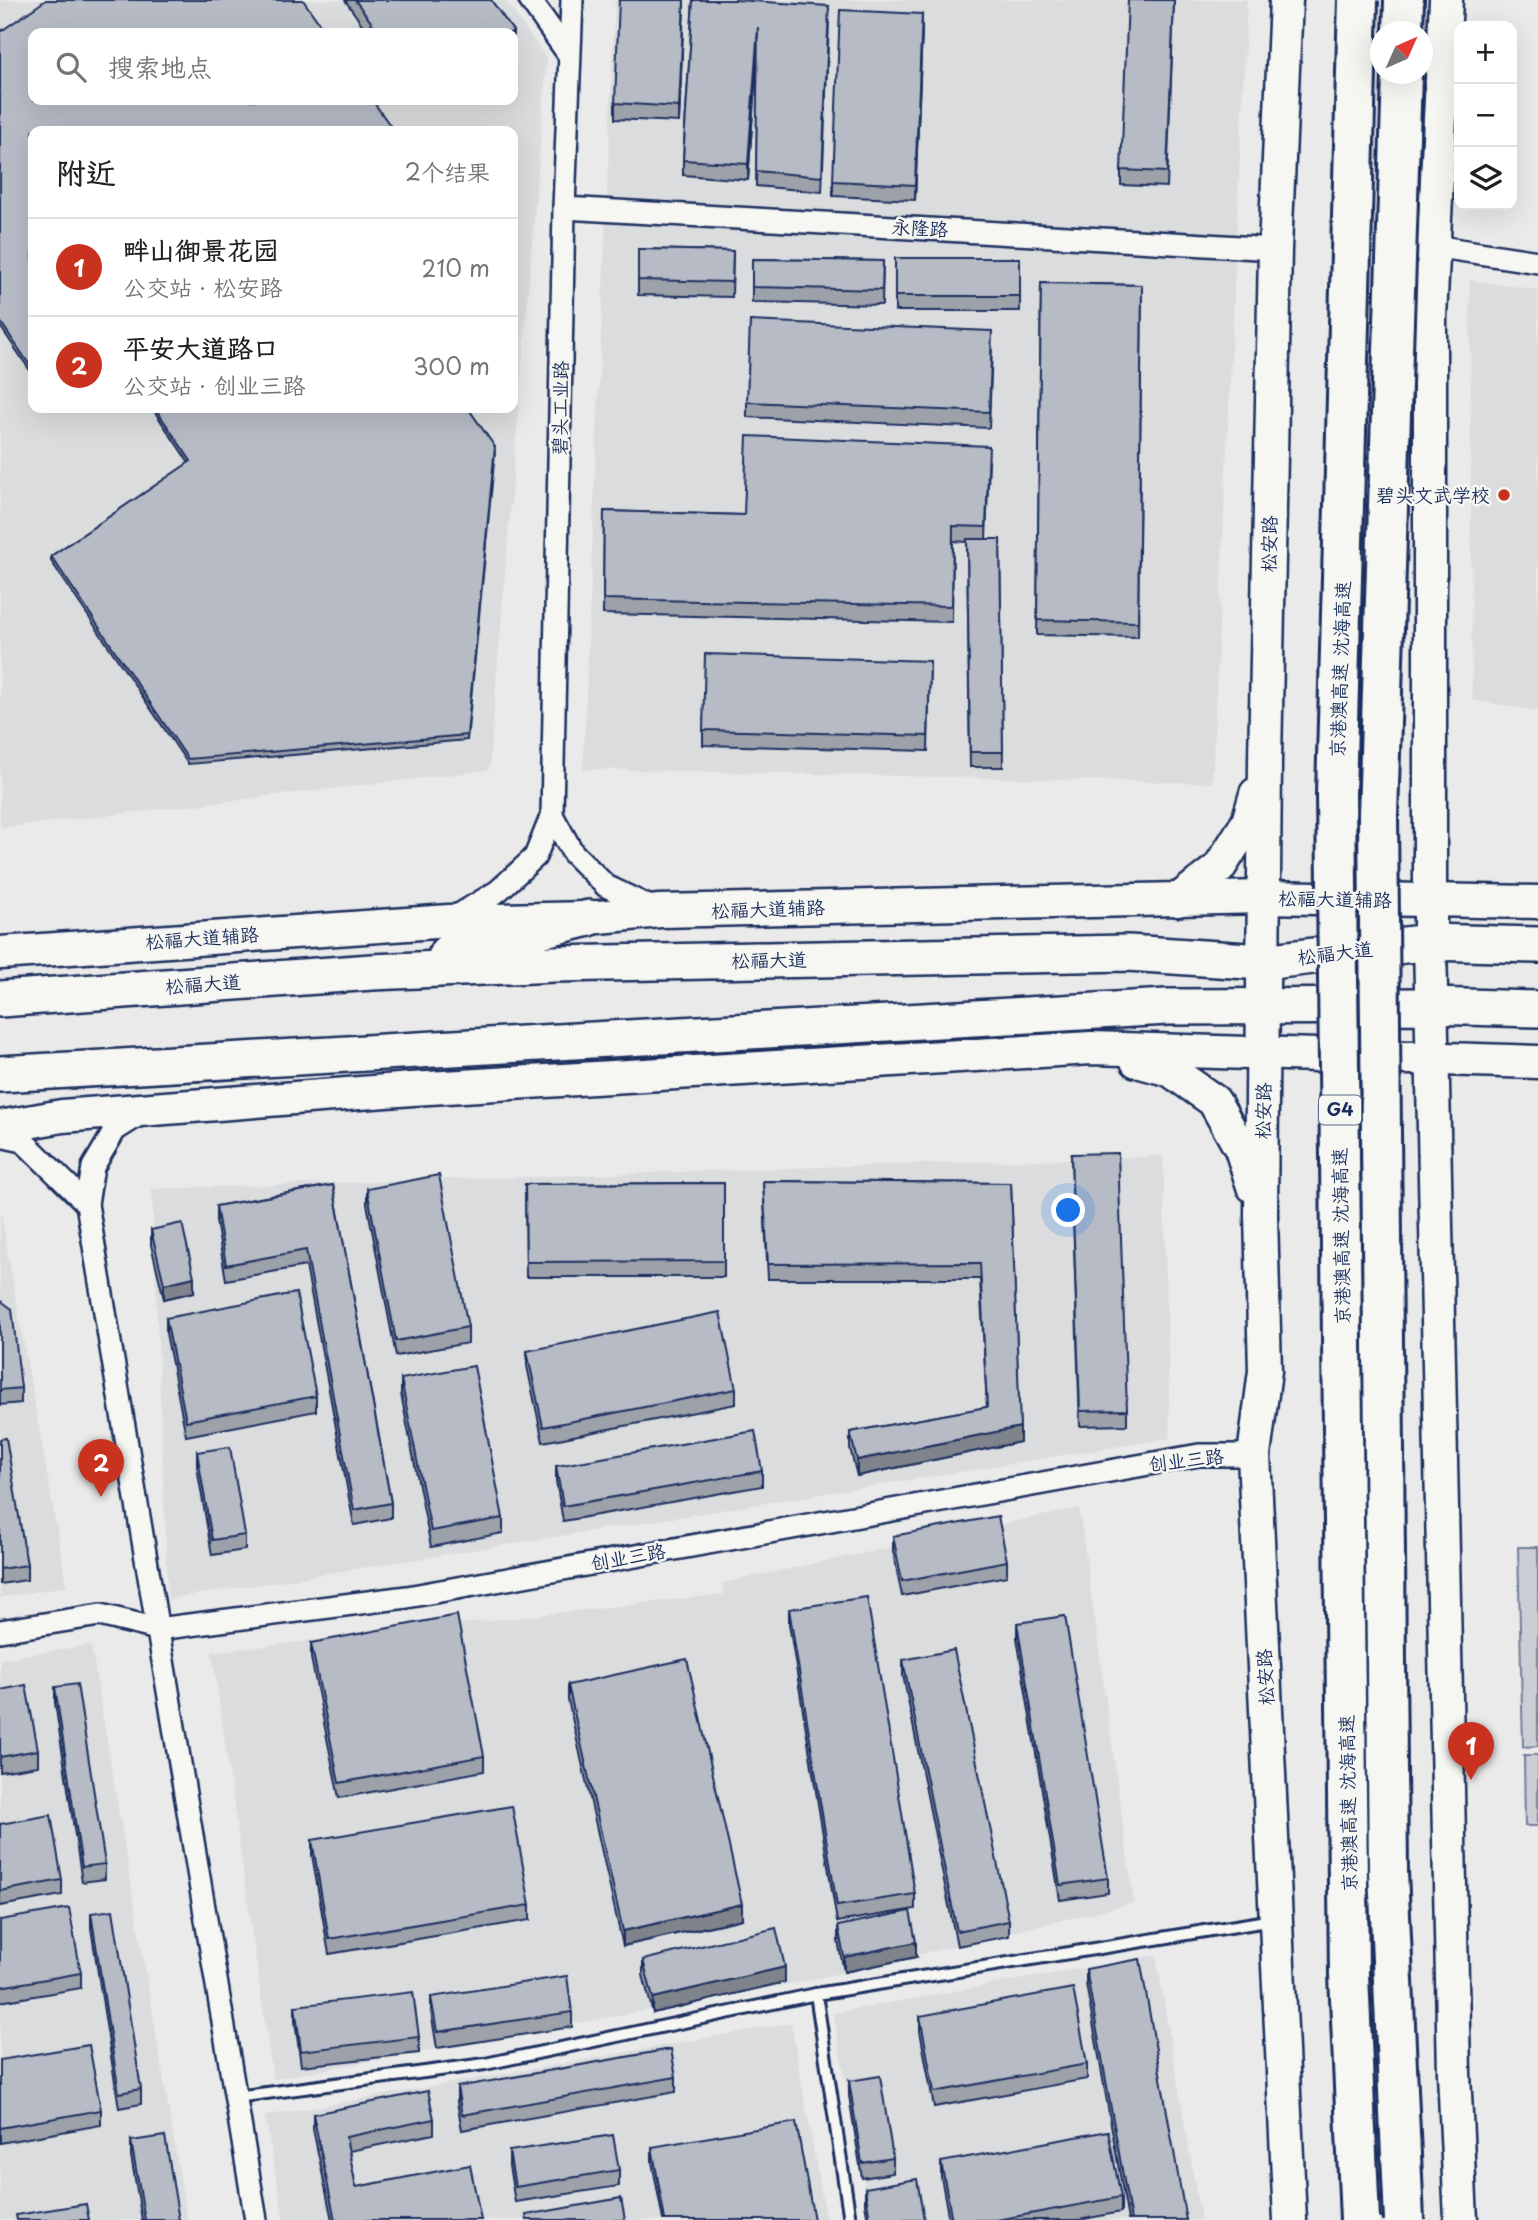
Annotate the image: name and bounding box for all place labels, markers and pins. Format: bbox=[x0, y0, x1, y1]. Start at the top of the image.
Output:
place label: 碧头文武学校 bbox=[1376, 480, 1490, 508]
marker: 碧头文武学校 bbox=[1496, 487, 1512, 503]
pin: 2 bbox=[78, 1439, 124, 1497]
pin: 1 bbox=[1448, 1722, 1494, 1780]

